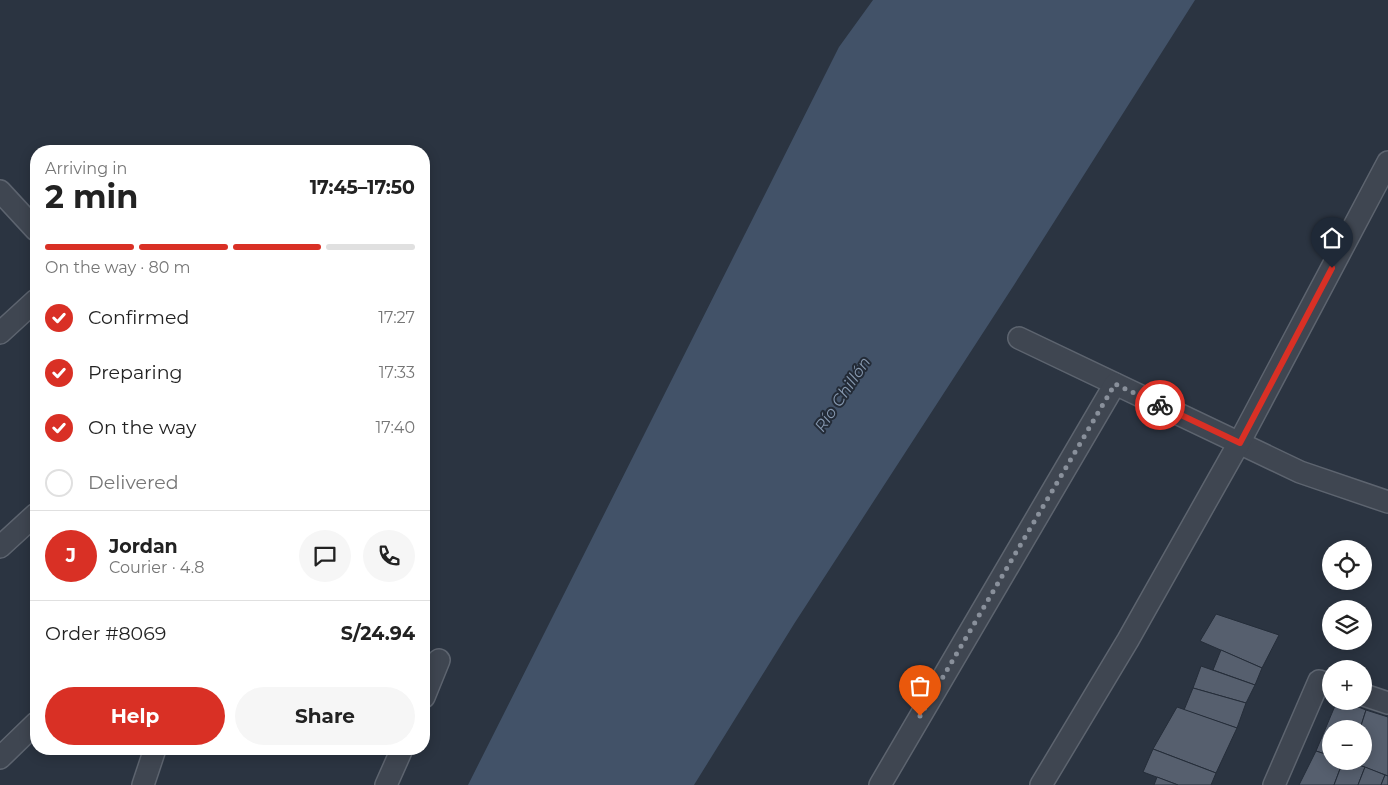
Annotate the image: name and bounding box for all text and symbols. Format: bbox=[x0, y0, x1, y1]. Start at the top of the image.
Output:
text: Arriving in bbox=[45, 159, 127, 178]
text: 17:45–17:50 bbox=[310, 176, 415, 199]
text: 2 min bbox=[45, 177, 138, 216]
pin bbox=[1311, 217, 1353, 268]
icon: home bbox=[1318, 224, 1346, 252]
text: On the way · 80 m bbox=[45, 258, 191, 277]
icon: check bbox=[45, 304, 73, 332]
text: Confirmed bbox=[88, 306, 189, 329]
text: 17:27 bbox=[378, 308, 415, 327]
water label: Río Chillón bbox=[810, 353, 874, 435]
icon: check bbox=[45, 359, 73, 387]
text: Preparing bbox=[88, 361, 183, 384]
text: 17:33 bbox=[379, 363, 415, 382]
courier bbox=[1135, 380, 1185, 430]
icon: bike bbox=[1146, 391, 1174, 419]
icon: check bbox=[45, 414, 73, 442]
text: On the way bbox=[88, 416, 196, 439]
text: 17:40 bbox=[376, 418, 415, 437]
text: Delivered bbox=[88, 471, 179, 494]
button: chat bbox=[299, 530, 351, 582]
button: phone bbox=[363, 530, 415, 582]
text: Jordan bbox=[109, 535, 178, 558]
map controls bbox=[1322, 540, 1372, 770]
button: locate bbox=[1322, 540, 1372, 590]
text: J bbox=[66, 544, 76, 567]
text: Courier · 4.8 bbox=[109, 558, 205, 577]
button: layers bbox=[1322, 600, 1372, 650]
text: Order #8069 bbox=[45, 622, 166, 645]
text: S/24.94 bbox=[341, 622, 415, 645]
button: + bbox=[1322, 660, 1372, 710]
pin bbox=[899, 665, 941, 716]
icon: bag bbox=[906, 672, 934, 700]
button: Help bbox=[45, 687, 225, 745]
button: Share bbox=[235, 687, 415, 745]
button: − bbox=[1322, 720, 1372, 770]

